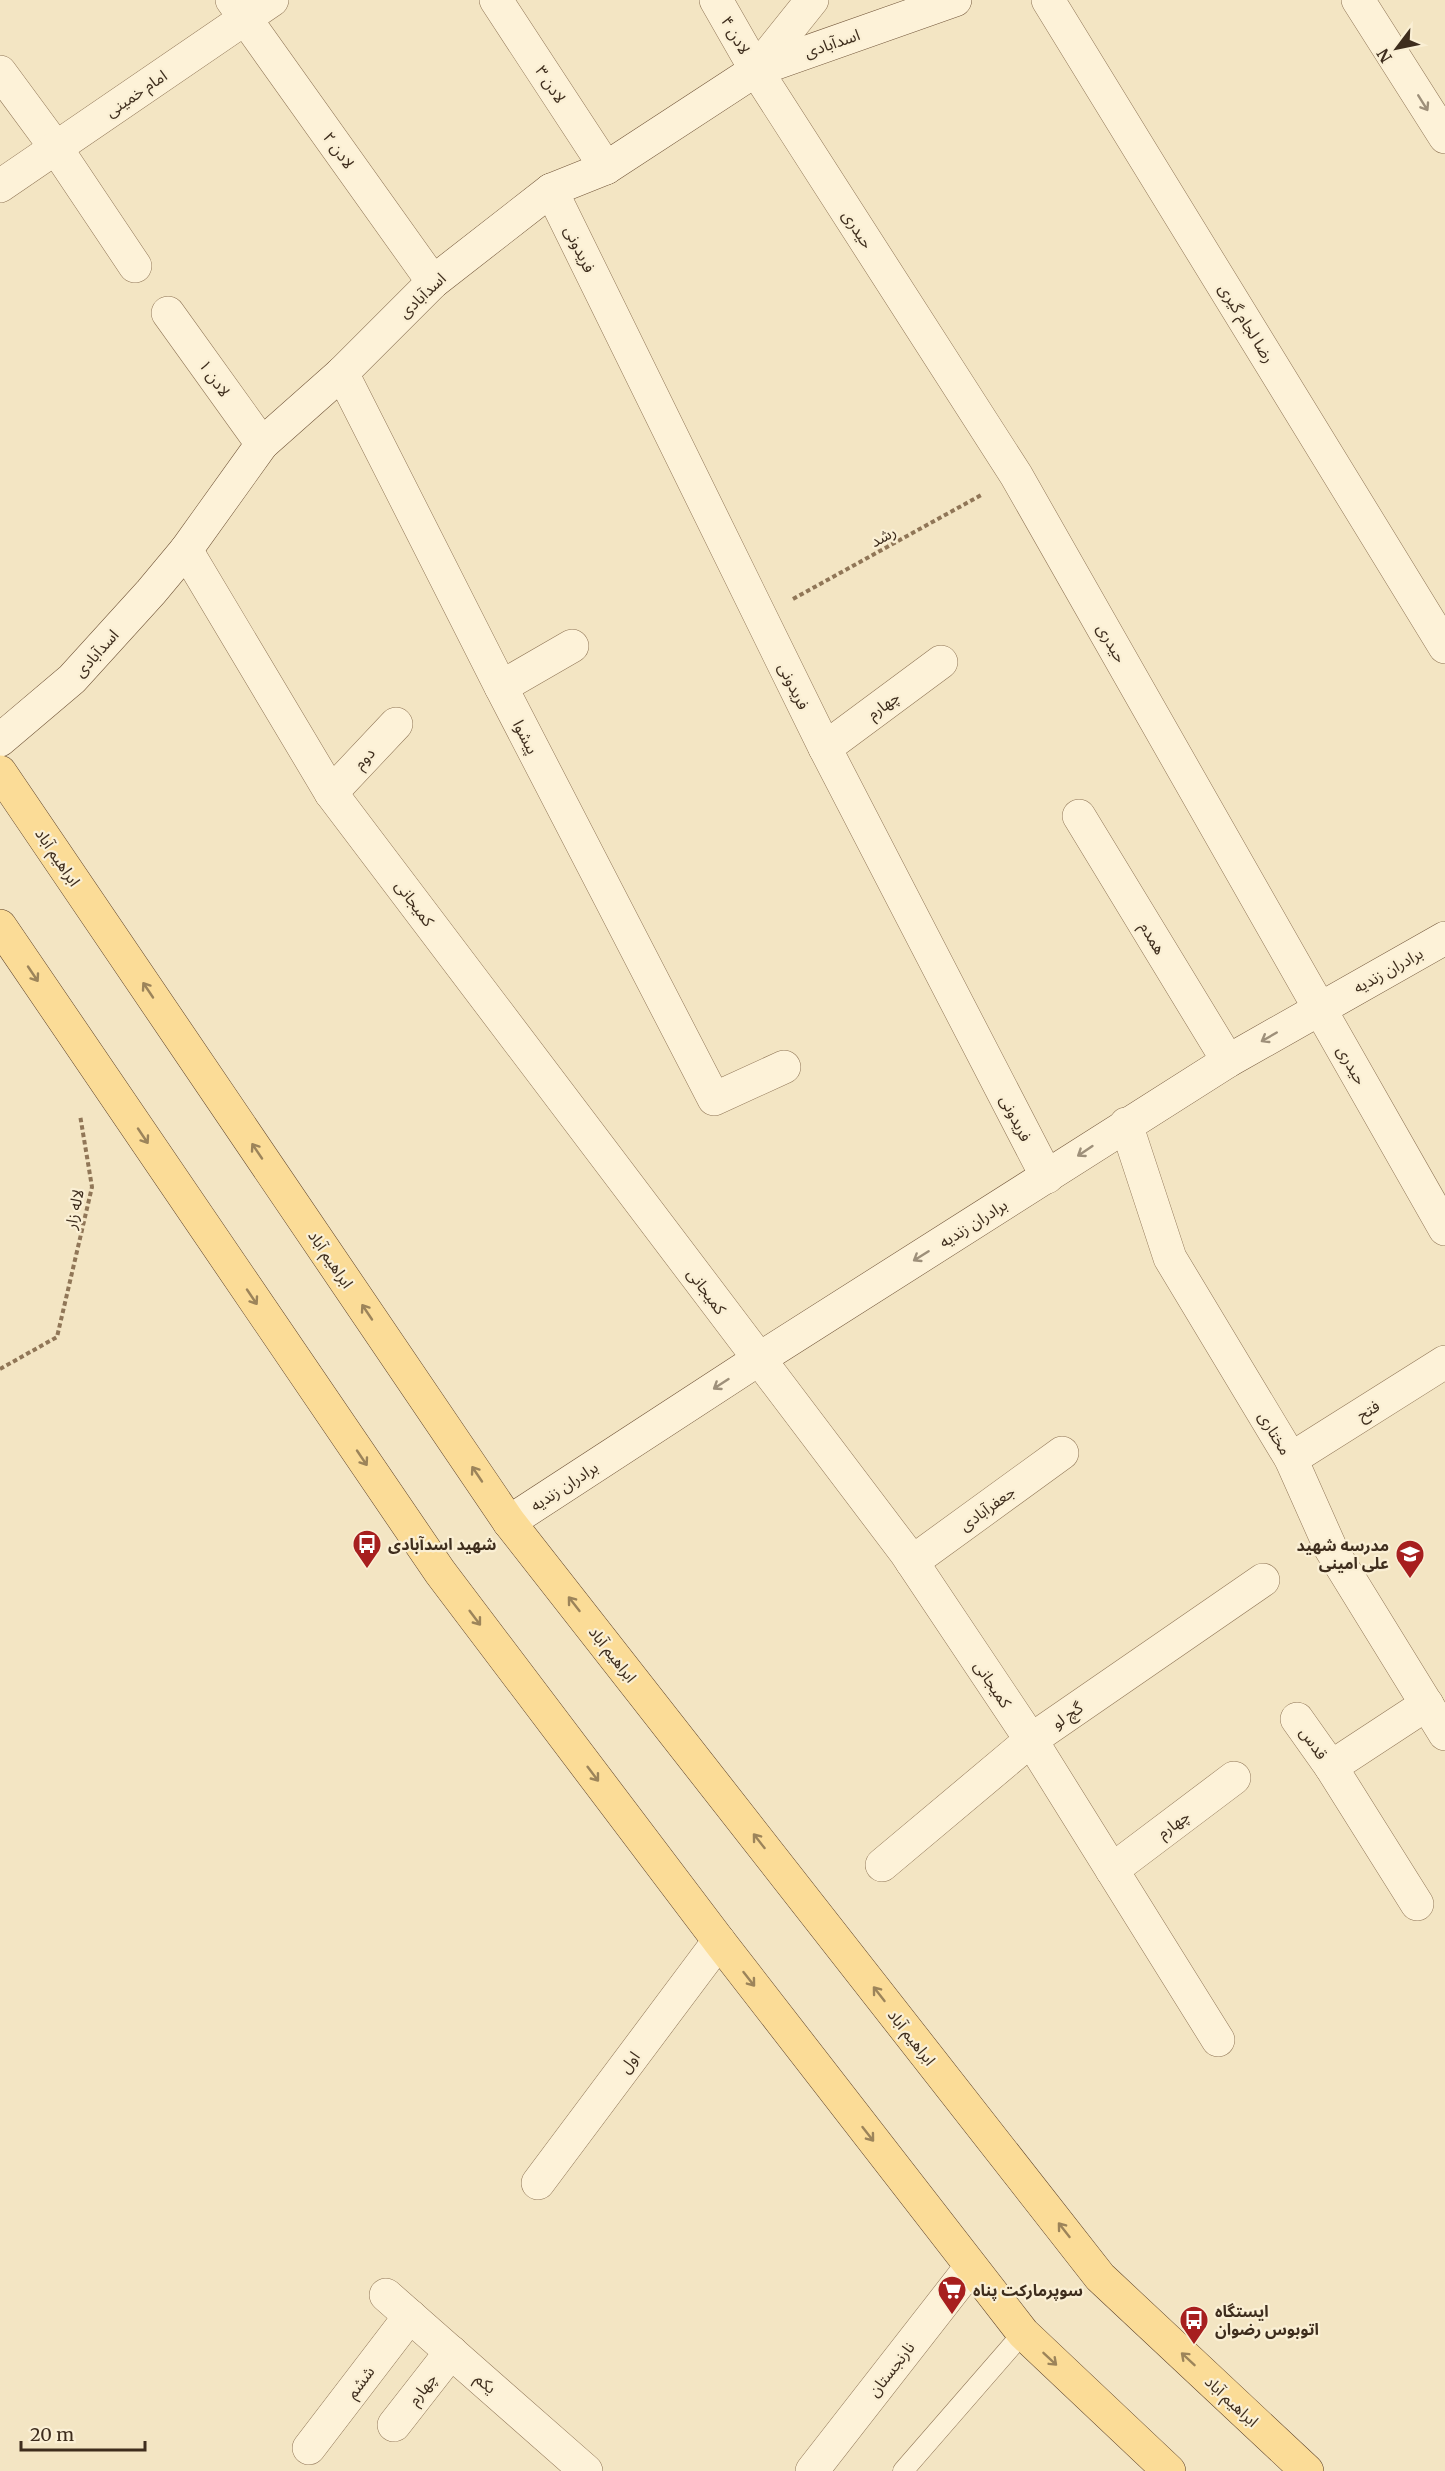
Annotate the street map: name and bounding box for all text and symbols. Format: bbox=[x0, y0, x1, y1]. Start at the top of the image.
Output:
street label: لادن ۴ bbox=[717, 12, 755, 58]
north arrow bbox=[1367, 18, 1427, 78]
street label: اسدآبادی bbox=[802, 24, 862, 62]
text: N bbox=[1372, 45, 1396, 67]
street label: لادن ۳ bbox=[531, 61, 571, 107]
street label: امام خمینی bbox=[101, 65, 172, 123]
one-way arrow bbox=[1417, 94, 1429, 110]
street label: لادن ۲ bbox=[319, 128, 359, 172]
street label: حیدری bbox=[838, 206, 878, 252]
street label: فریدونی bbox=[560, 222, 600, 276]
street label: اسدآبادی bbox=[394, 268, 450, 322]
street label: رضا لجام گیری bbox=[1212, 280, 1279, 368]
street label: لادن ۱ bbox=[195, 356, 235, 400]
street label: رشد bbox=[867, 521, 899, 551]
street label: حیدری bbox=[1093, 620, 1131, 666]
street label: اسدآبادی bbox=[69, 625, 123, 681]
street label: فریدونی bbox=[774, 659, 814, 713]
street label: چهارم bbox=[863, 686, 905, 726]
street label: پیشوا bbox=[508, 717, 543, 758]
street label: دوم bbox=[349, 743, 381, 775]
street label: ابراهیم آباد bbox=[29, 824, 85, 892]
street label: کمیجانی bbox=[391, 876, 439, 930]
street label: همدم bbox=[1133, 918, 1171, 960]
street label: برادران زندیه bbox=[1350, 943, 1426, 997]
one-way arrow bbox=[27, 966, 39, 982]
one-way arrow bbox=[142, 982, 154, 998]
one-way arrow bbox=[1261, 1031, 1278, 1043]
street label: حیدری bbox=[1333, 1042, 1371, 1088]
street label: فریدونی bbox=[996, 1091, 1036, 1145]
one-way arrow bbox=[136, 1127, 149, 1144]
one-way arrow bbox=[251, 1143, 263, 1160]
one-way arrow bbox=[1078, 1145, 1094, 1157]
street label: لاله زار bbox=[60, 1187, 88, 1232]
street label: برادران زندیه bbox=[935, 1194, 1011, 1252]
street label: ابراهیم آباد bbox=[302, 1226, 358, 1294]
one-way arrow bbox=[913, 1251, 930, 1263]
street label: کمیجانی bbox=[683, 1264, 731, 1318]
one-way arrow bbox=[246, 1288, 258, 1304]
one-way arrow bbox=[361, 1305, 373, 1321]
one-way arrow bbox=[713, 1378, 730, 1390]
street label: فتح bbox=[1353, 1395, 1385, 1427]
street label: مختاری bbox=[1254, 1408, 1296, 1458]
one-way arrow bbox=[356, 1449, 368, 1466]
street label: برادران زندیه bbox=[526, 1457, 602, 1515]
one-way arrow bbox=[470, 1465, 483, 1482]
street label: جعفرآبادی bbox=[955, 1481, 1019, 1535]
bus stop icon: شهید اسدآبادی bbox=[351, 1528, 383, 1570]
place label: شهید اسدآبادی bbox=[388, 1534, 496, 1554]
place label: مدرسه شهید علی امینی bbox=[1297, 1535, 1389, 1573]
school or university icon: مدرسه شهید علی امینی bbox=[1394, 1538, 1426, 1580]
one-way arrow bbox=[567, 1597, 580, 1613]
one-way arrow bbox=[469, 1610, 481, 1626]
street label: ابراهیم آباد bbox=[582, 1622, 641, 1688]
street label: کمیجانی bbox=[970, 1657, 1016, 1712]
street label: گچ لو bbox=[1047, 1697, 1089, 1735]
street label: قدس bbox=[1296, 1723, 1332, 1763]
one-way arrow bbox=[587, 1765, 599, 1781]
street label: چهارم bbox=[1153, 1805, 1195, 1845]
one-way arrow bbox=[752, 1833, 765, 1849]
one-way arrow bbox=[742, 1971, 755, 1987]
one-way arrow bbox=[872, 1986, 885, 2002]
street label: ابراهیم آباد bbox=[881, 2005, 940, 2071]
street label: اول bbox=[614, 2047, 644, 2077]
one-way arrow bbox=[862, 2125, 874, 2141]
one-way arrow bbox=[1057, 2223, 1070, 2239]
supermarket icon: سوپرمارکت پناه bbox=[936, 2274, 968, 2316]
place label: سوپرمارکت پناه bbox=[973, 2280, 1083, 2301]
place label: ایستگاه اتوبوس رضوان bbox=[1215, 2301, 1319, 2339]
bus stop icon: ایستگاه اتوبوس رضوان bbox=[1178, 2304, 1210, 2346]
street label: نارنجستان bbox=[863, 2338, 919, 2400]
one-way arrow bbox=[1043, 2352, 1058, 2366]
one-way arrow bbox=[1180, 2352, 1195, 2366]
street label: ششم bbox=[341, 2362, 381, 2404]
street label: یکم bbox=[469, 2368, 501, 2400]
street label: چهارم bbox=[403, 2369, 443, 2411]
street label: ابراهیم آباد bbox=[1199, 2371, 1263, 2433]
scale bar bbox=[21, 2414, 146, 2452]
text: 20 m bbox=[30, 2423, 74, 2446]

